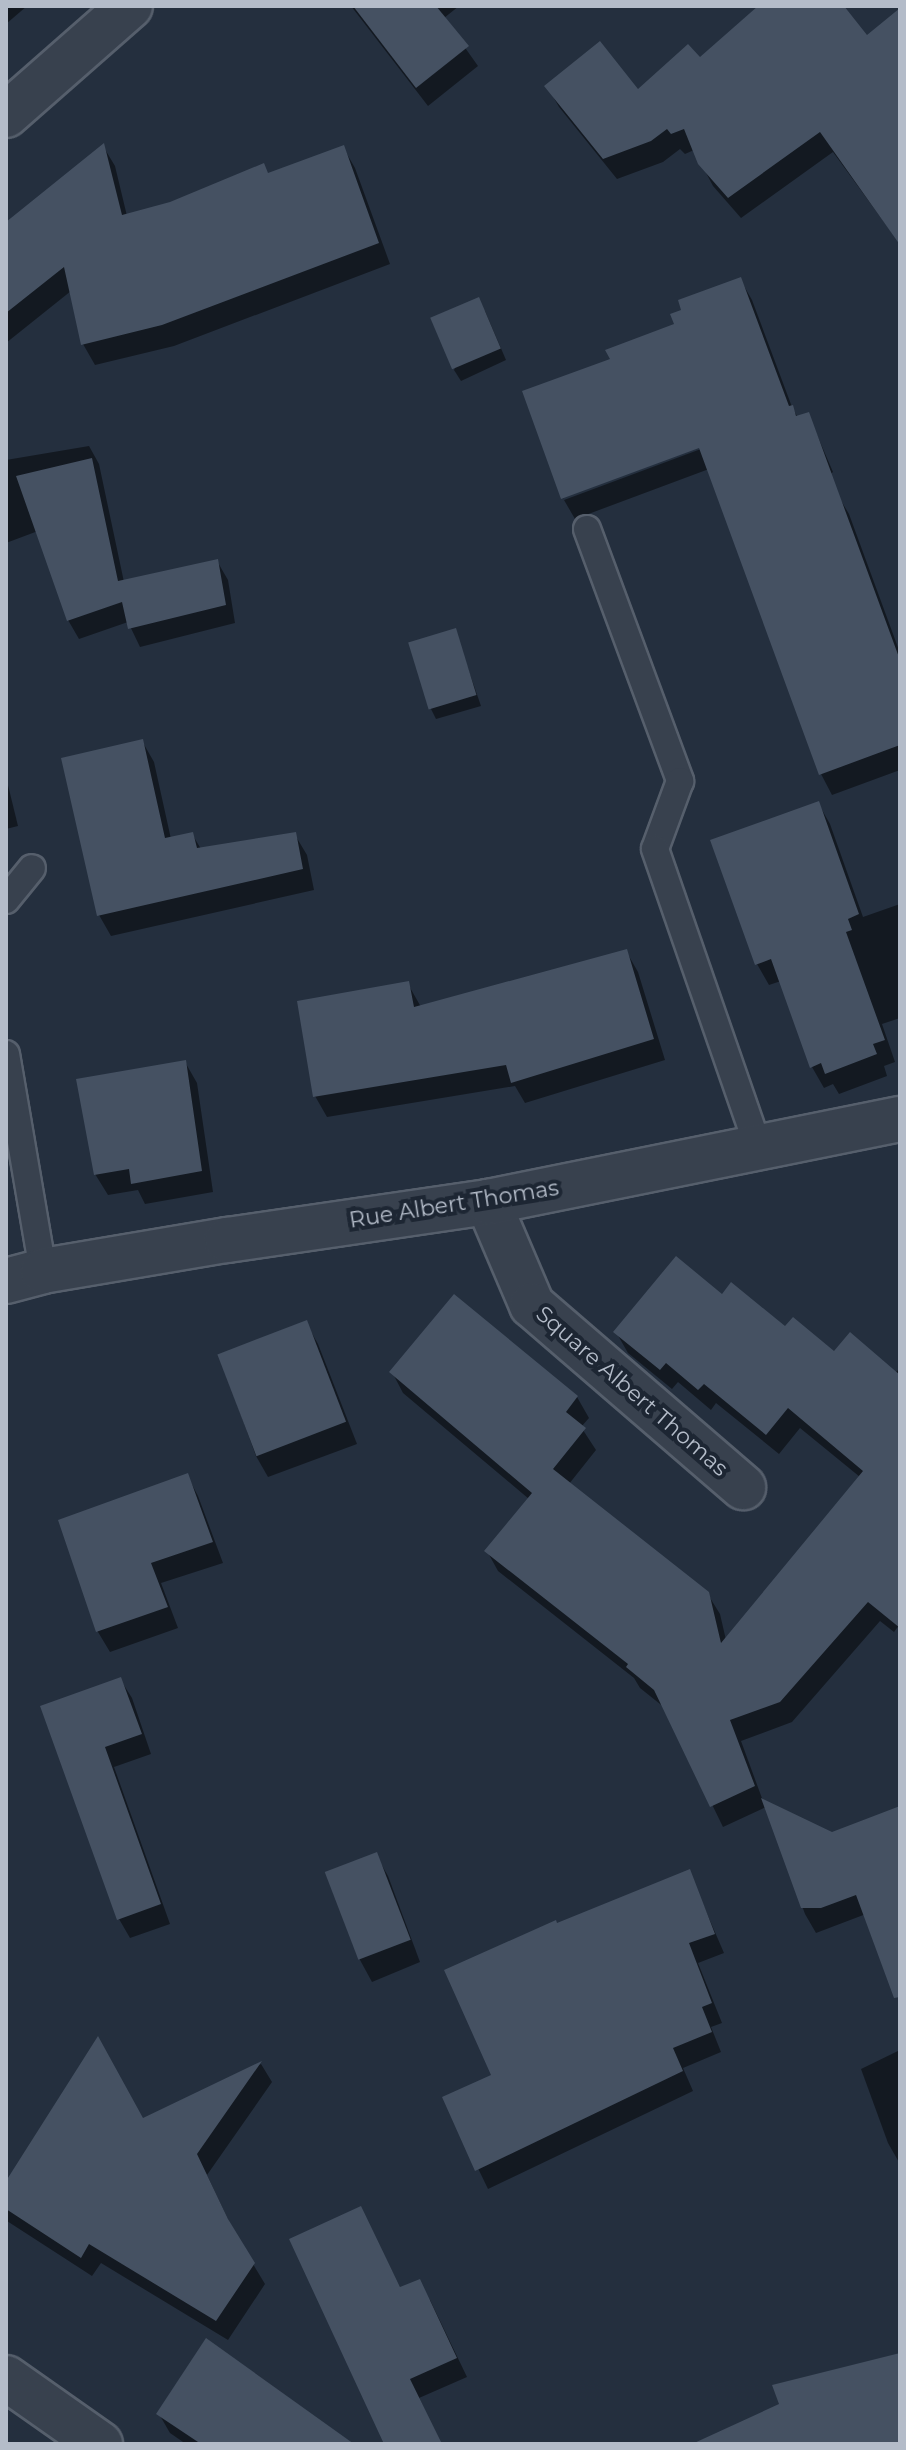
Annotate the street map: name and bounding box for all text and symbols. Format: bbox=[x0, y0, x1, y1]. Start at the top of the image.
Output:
street label: Rue Albert Thomas bbox=[347, 1174, 561, 1234]
street label: Square Albert Thomas bbox=[531, 1300, 733, 1482]

